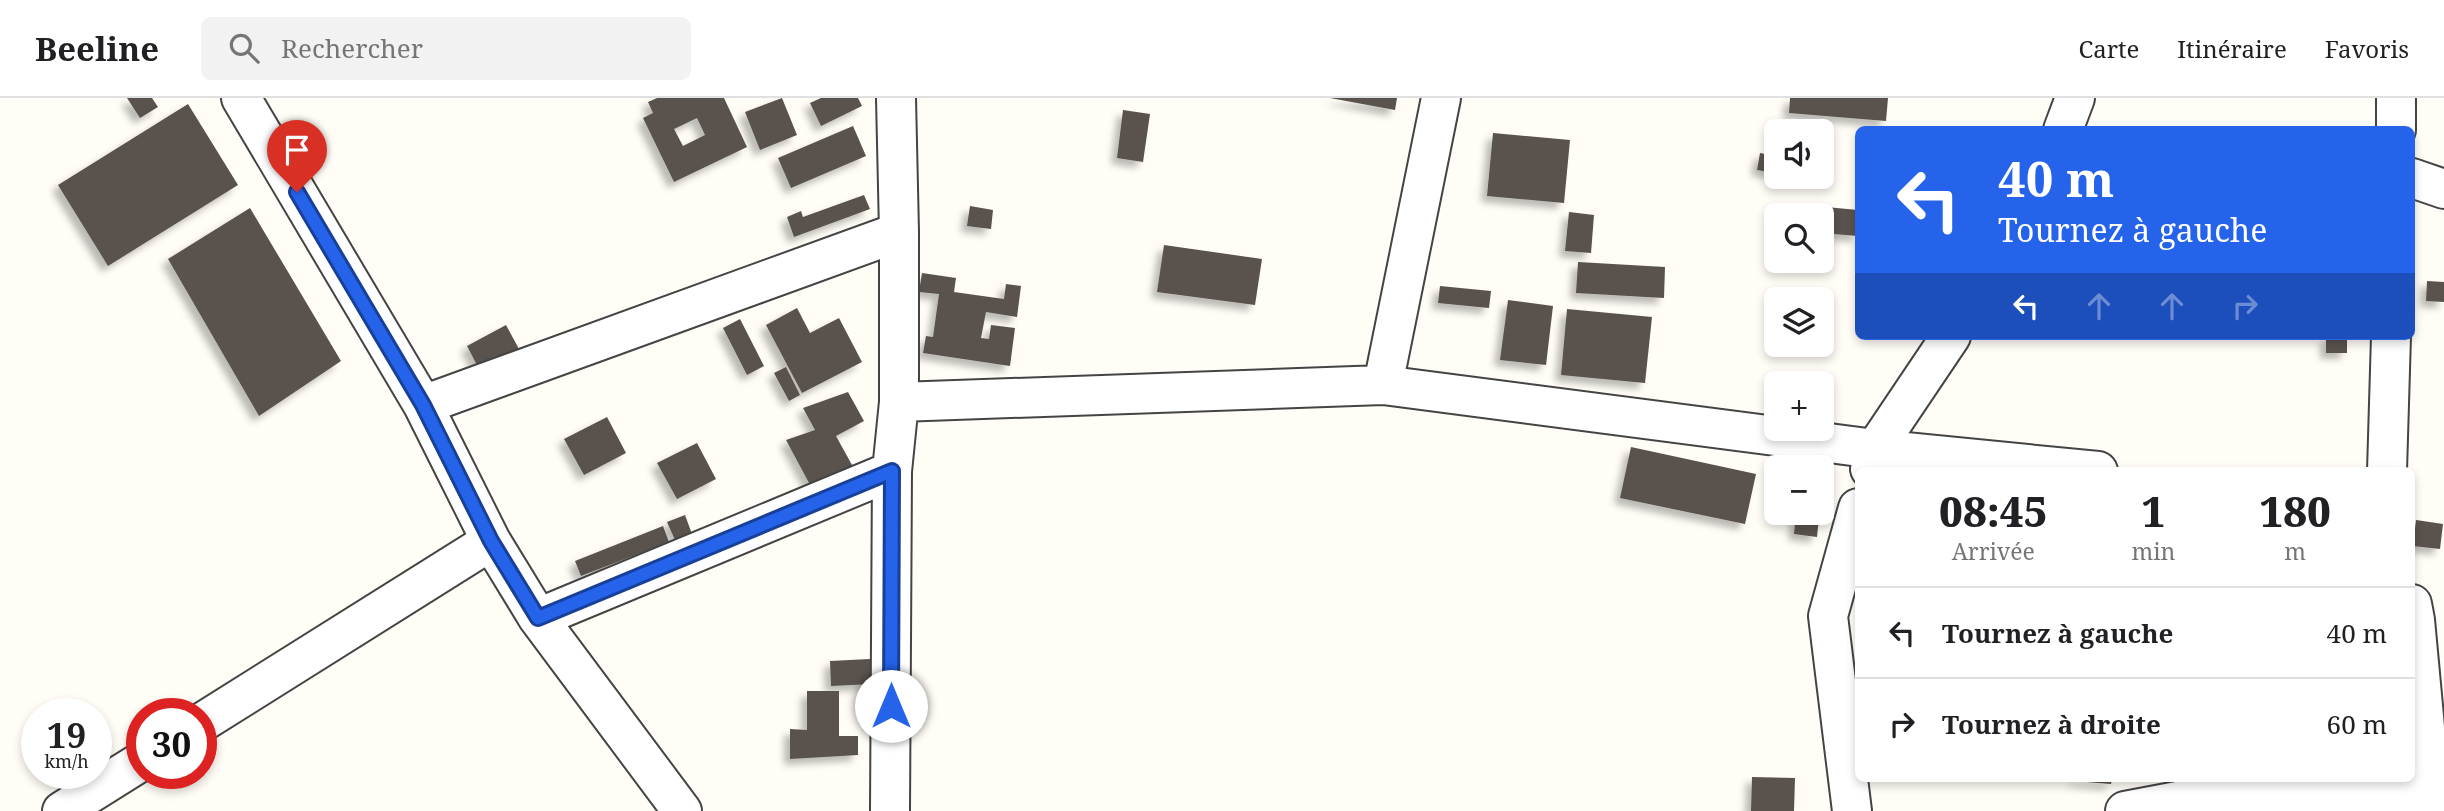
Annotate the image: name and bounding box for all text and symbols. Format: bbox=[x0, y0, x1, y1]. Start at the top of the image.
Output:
search box bbox=[201, 17, 691, 80]
text: Beeline bbox=[35, 26, 159, 71]
icon: search bbox=[225, 29, 263, 67]
text: Rechercher bbox=[281, 30, 423, 66]
text: Carte bbox=[2078, 32, 2139, 65]
text: Itinéraire bbox=[2177, 32, 2287, 65]
text: Favoris bbox=[2325, 32, 2409, 65]
map controls bbox=[1764, 119, 1834, 525]
button: sound bbox=[1764, 119, 1834, 189]
pin bbox=[267, 120, 327, 192]
icon: arrive bbox=[278, 131, 316, 169]
text: 40 m bbox=[1998, 145, 2114, 211]
icon: left bbox=[1883, 154, 1974, 245]
button: search bbox=[1764, 203, 1834, 273]
text: Tournez à gauche bbox=[1998, 208, 2267, 251]
button: layers bbox=[1764, 287, 1834, 357]
icon: left bbox=[2007, 287, 2045, 325]
icon: ahead bbox=[2080, 287, 2118, 325]
icon: ahead bbox=[2153, 287, 2191, 325]
icon: right bbox=[2226, 287, 2264, 325]
button: + bbox=[1764, 371, 1834, 441]
button: − bbox=[1764, 455, 1834, 525]
text: 08:45 bbox=[1939, 482, 2047, 539]
text: 1 bbox=[2142, 482, 2165, 539]
text: 180 bbox=[2259, 482, 2331, 539]
text: Arrivée bbox=[1952, 535, 2035, 567]
text: min bbox=[2131, 535, 2175, 567]
text: m bbox=[2284, 535, 2306, 567]
icon: left bbox=[1883, 614, 1921, 652]
text: Tournez à gauche bbox=[1942, 615, 2173, 651]
text: 40 m bbox=[2327, 615, 2387, 651]
position arrow bbox=[854, 669, 928, 743]
speed limit sign: 30 bbox=[126, 698, 217, 789]
icon: right bbox=[1883, 705, 1921, 743]
text: Tournez à droite bbox=[1942, 706, 2161, 742]
text: 60 m bbox=[2327, 706, 2387, 742]
text: 19 bbox=[47, 711, 86, 758]
text: km/h bbox=[44, 749, 89, 773]

